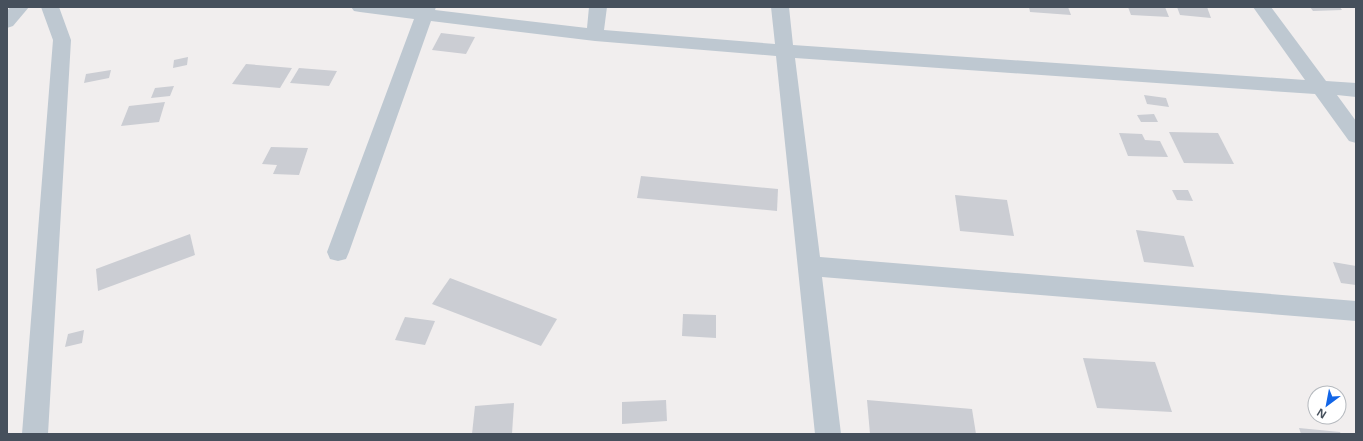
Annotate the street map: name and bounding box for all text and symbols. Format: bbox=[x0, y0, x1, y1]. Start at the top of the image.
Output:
north arrow bbox=[1307, 385, 1347, 425]
text: N bbox=[1314, 405, 1329, 423]

